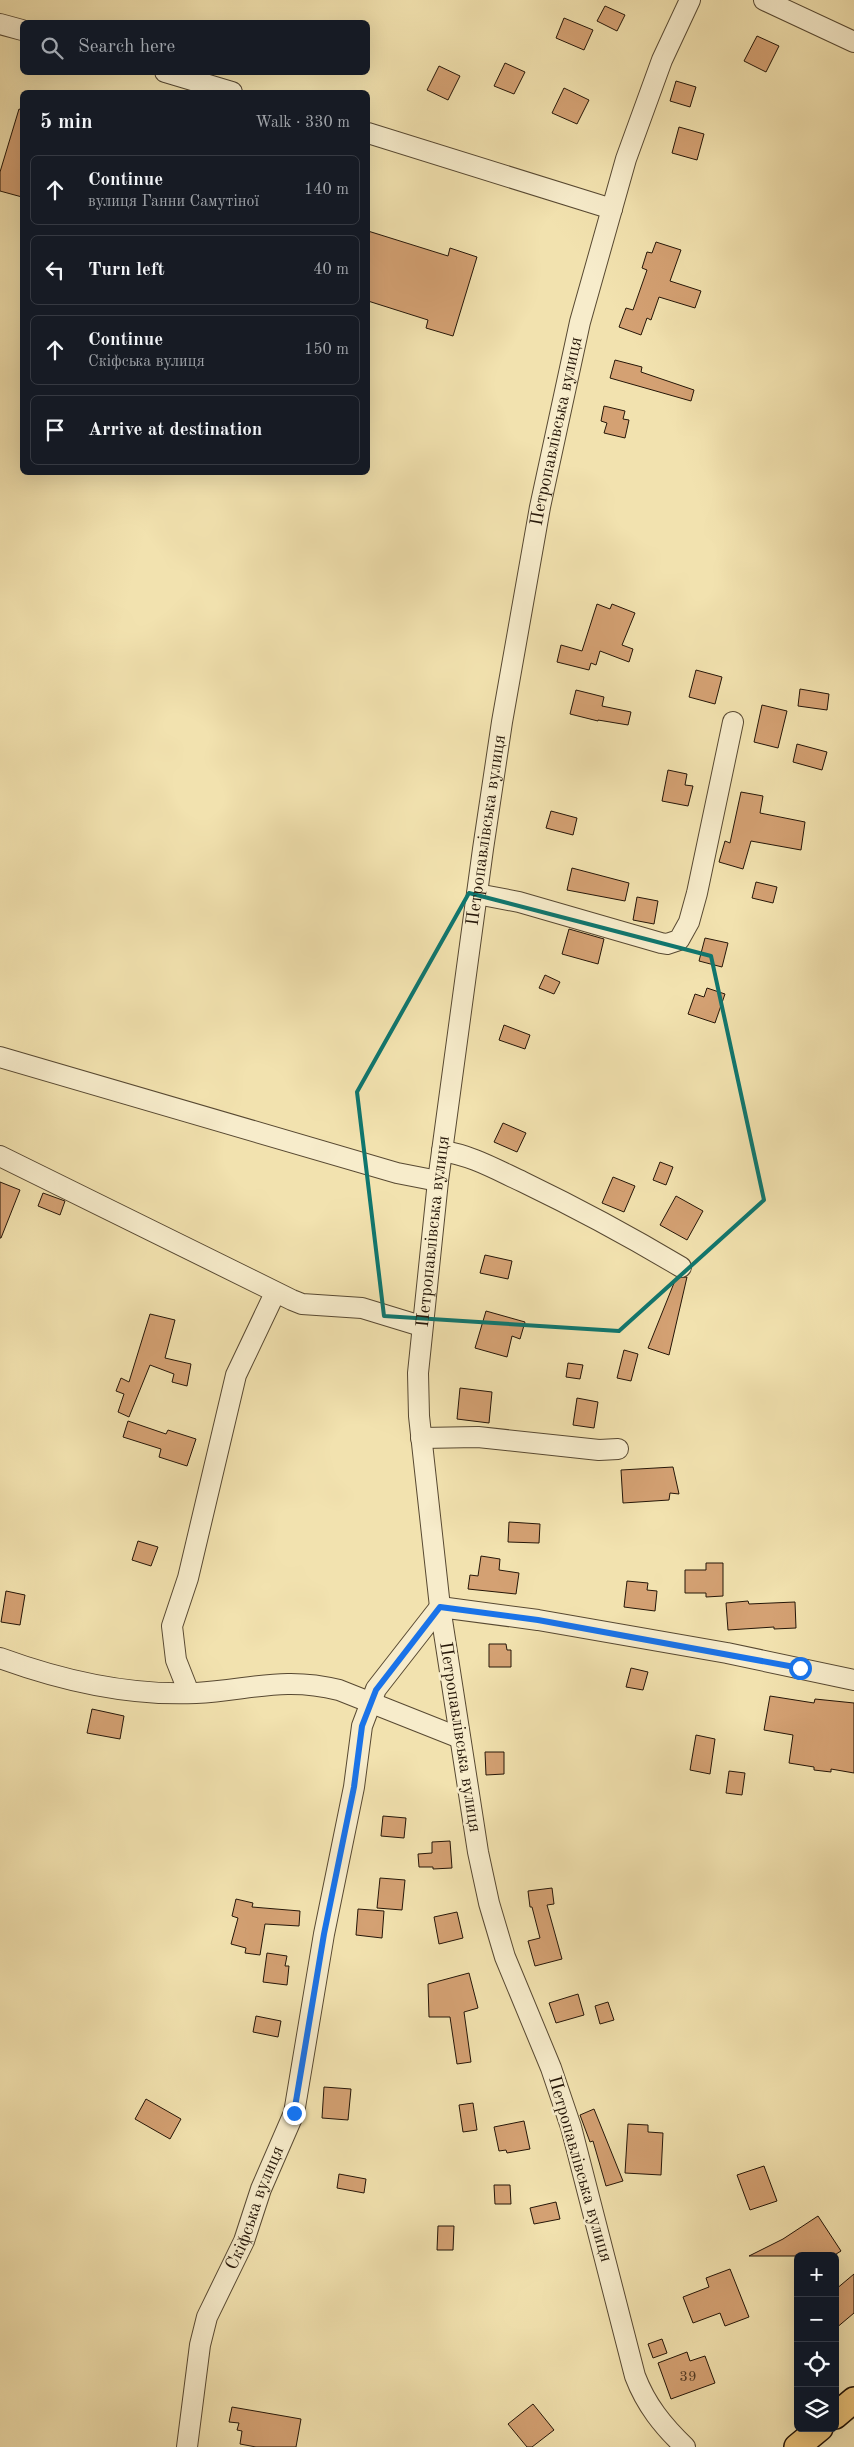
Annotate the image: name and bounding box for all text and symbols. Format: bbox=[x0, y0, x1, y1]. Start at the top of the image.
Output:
search box bbox=[20, 20, 370, 75]
icon: search bbox=[38, 34, 66, 62]
text: Search here bbox=[78, 38, 175, 57]
text: 5 min bbox=[40, 112, 93, 133]
text: Walk · 330 m bbox=[255, 115, 350, 131]
text: Continue bbox=[88, 171, 163, 190]
icon: ahead bbox=[41, 176, 69, 204]
text: 140 m bbox=[304, 182, 349, 198]
text: вулиця Ганни Самутіної bbox=[88, 194, 259, 210]
icon: left bbox=[41, 256, 69, 284]
text: Turn left bbox=[88, 261, 165, 280]
text: 40 m bbox=[313, 262, 349, 278]
text: Continue bbox=[88, 331, 163, 350]
street label: Петропавлівська вулиця bbox=[528, 335, 586, 527]
icon: ahead bbox=[41, 336, 69, 364]
text: 150 m bbox=[304, 342, 349, 358]
text: Скіфська вулиця bbox=[88, 354, 205, 370]
icon: arrive bbox=[41, 416, 69, 444]
text: Arrive at destination bbox=[88, 421, 262, 440]
street label: Петропавлівська вулиця bbox=[464, 733, 509, 927]
street label: Петропавлівська вулиця bbox=[414, 1135, 453, 1328]
street label: Петропавлівська вулиця bbox=[436, 1640, 484, 1834]
route start bbox=[789, 1657, 812, 1680]
street label: Петропавлівська вулиця bbox=[545, 2074, 615, 2264]
route end bbox=[283, 2102, 306, 2125]
street label: Скіфська вулиця bbox=[222, 2143, 287, 2273]
map controls bbox=[794, 2252, 839, 2432]
button: + bbox=[794, 2252, 839, 2297]
button: − bbox=[794, 2297, 839, 2342]
button: locate bbox=[794, 2342, 839, 2387]
house number: 39 bbox=[679, 2370, 697, 2385]
button: layers bbox=[794, 2387, 839, 2432]

